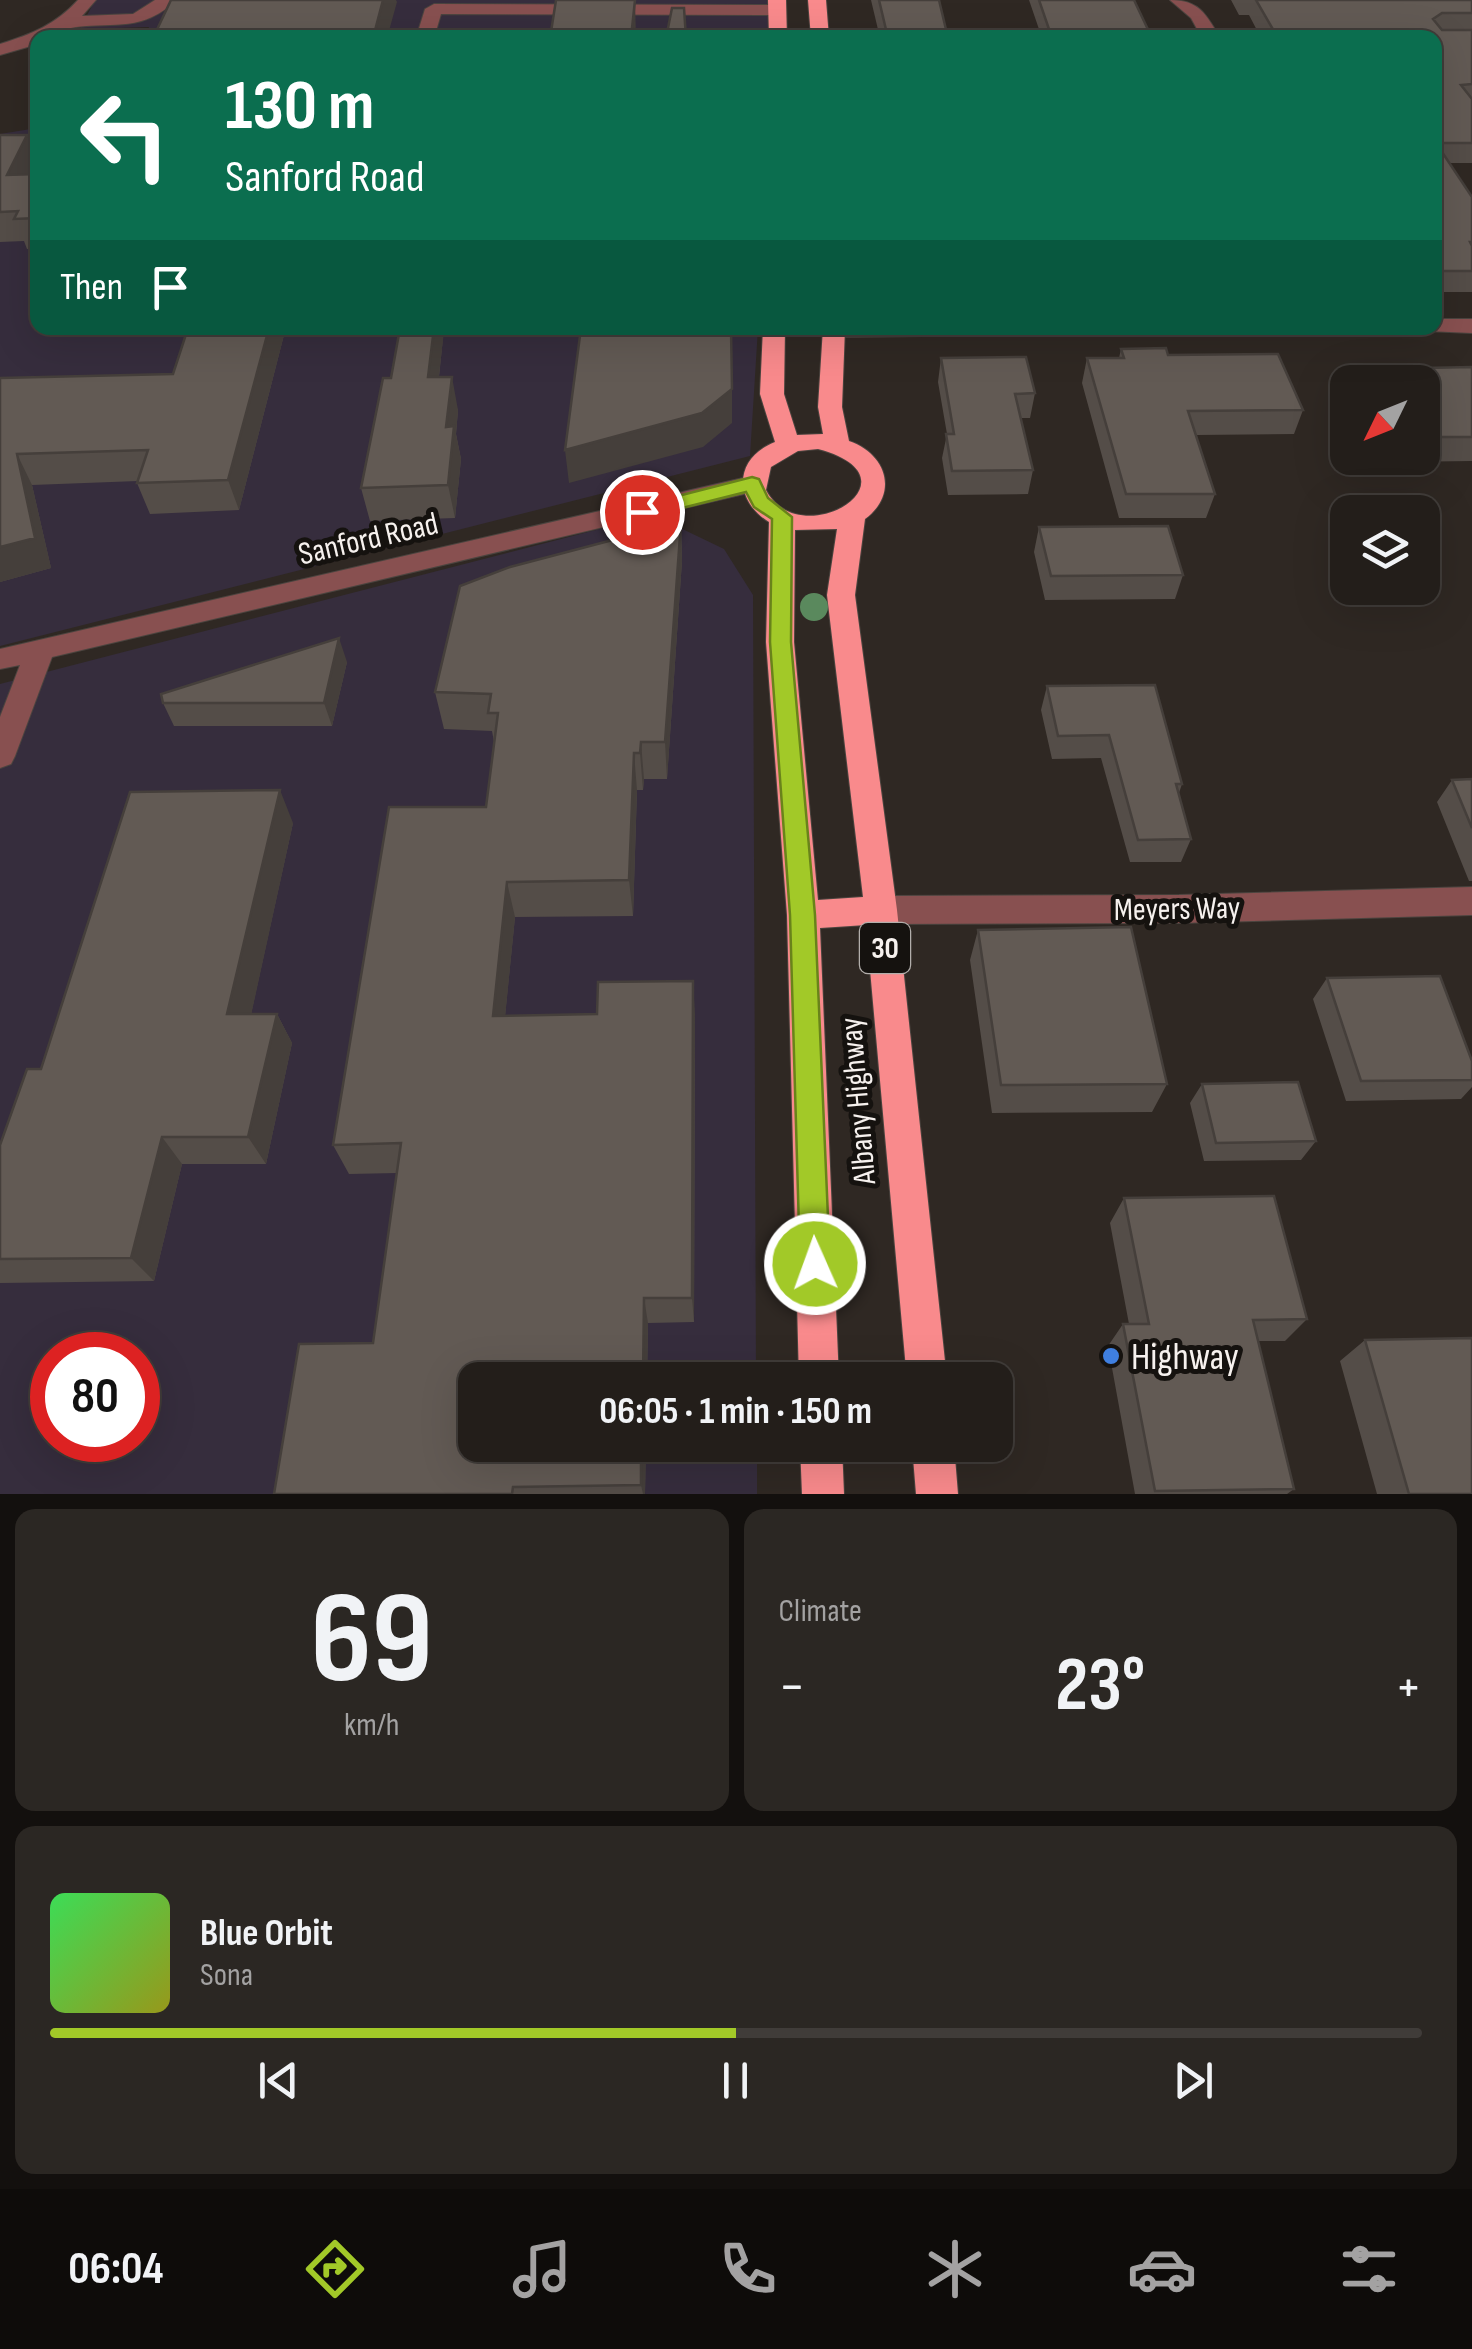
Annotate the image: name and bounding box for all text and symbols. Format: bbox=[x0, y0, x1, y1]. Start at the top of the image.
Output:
text: 130 m bbox=[225, 65, 374, 149]
icon: left bbox=[60, 70, 190, 200]
text: Sanford Road bbox=[225, 150, 425, 205]
icon: arrive bbox=[143, 260, 198, 315]
text: Then bbox=[60, 265, 123, 310]
north arrow bbox=[1330, 365, 1440, 475]
map controls bbox=[1330, 365, 1440, 605]
pin bbox=[600, 470, 685, 555]
icon: arrive bbox=[615, 485, 670, 540]
button: layers bbox=[1330, 495, 1440, 605]
street label: Sanford Road bbox=[295, 504, 442, 574]
street label: Meyers Way bbox=[1114, 889, 1241, 930]
road number: 30 bbox=[860, 923, 910, 973]
street label: Albany Highway bbox=[832, 1016, 885, 1187]
position arrow bbox=[763, 1212, 867, 1316]
speed limit sign: 80 bbox=[30, 1332, 160, 1462]
place label: Highway bbox=[1131, 1335, 1239, 1380]
marker: Highway bbox=[1100, 1345, 1122, 1367]
text: 06:05 · 1 min · 150 m bbox=[599, 1389, 872, 1434]
text: 69 bbox=[311, 1563, 433, 1719]
text: Climate bbox=[779, 1592, 862, 1631]
text: 23° bbox=[1055, 1641, 1145, 1732]
text: − bbox=[779, 1654, 805, 1721]
text: + bbox=[1395, 1654, 1422, 1721]
text: km/h bbox=[344, 1706, 399, 1745]
text: Blue Orbit bbox=[200, 1911, 333, 1956]
text: Sona bbox=[200, 1956, 253, 1995]
icon: previous bbox=[251, 2053, 306, 2108]
icon: pause bbox=[708, 2053, 763, 2108]
icon: next bbox=[1166, 2053, 1221, 2108]
icon: directions bbox=[300, 2234, 370, 2304]
icon: music bbox=[507, 2234, 577, 2304]
icon: phone bbox=[713, 2234, 783, 2304]
icon: climate bbox=[920, 2234, 990, 2304]
icon: car bbox=[1127, 2234, 1197, 2304]
icon: filters bbox=[1334, 2234, 1404, 2304]
text: 06:04 bbox=[68, 2242, 163, 2297]

